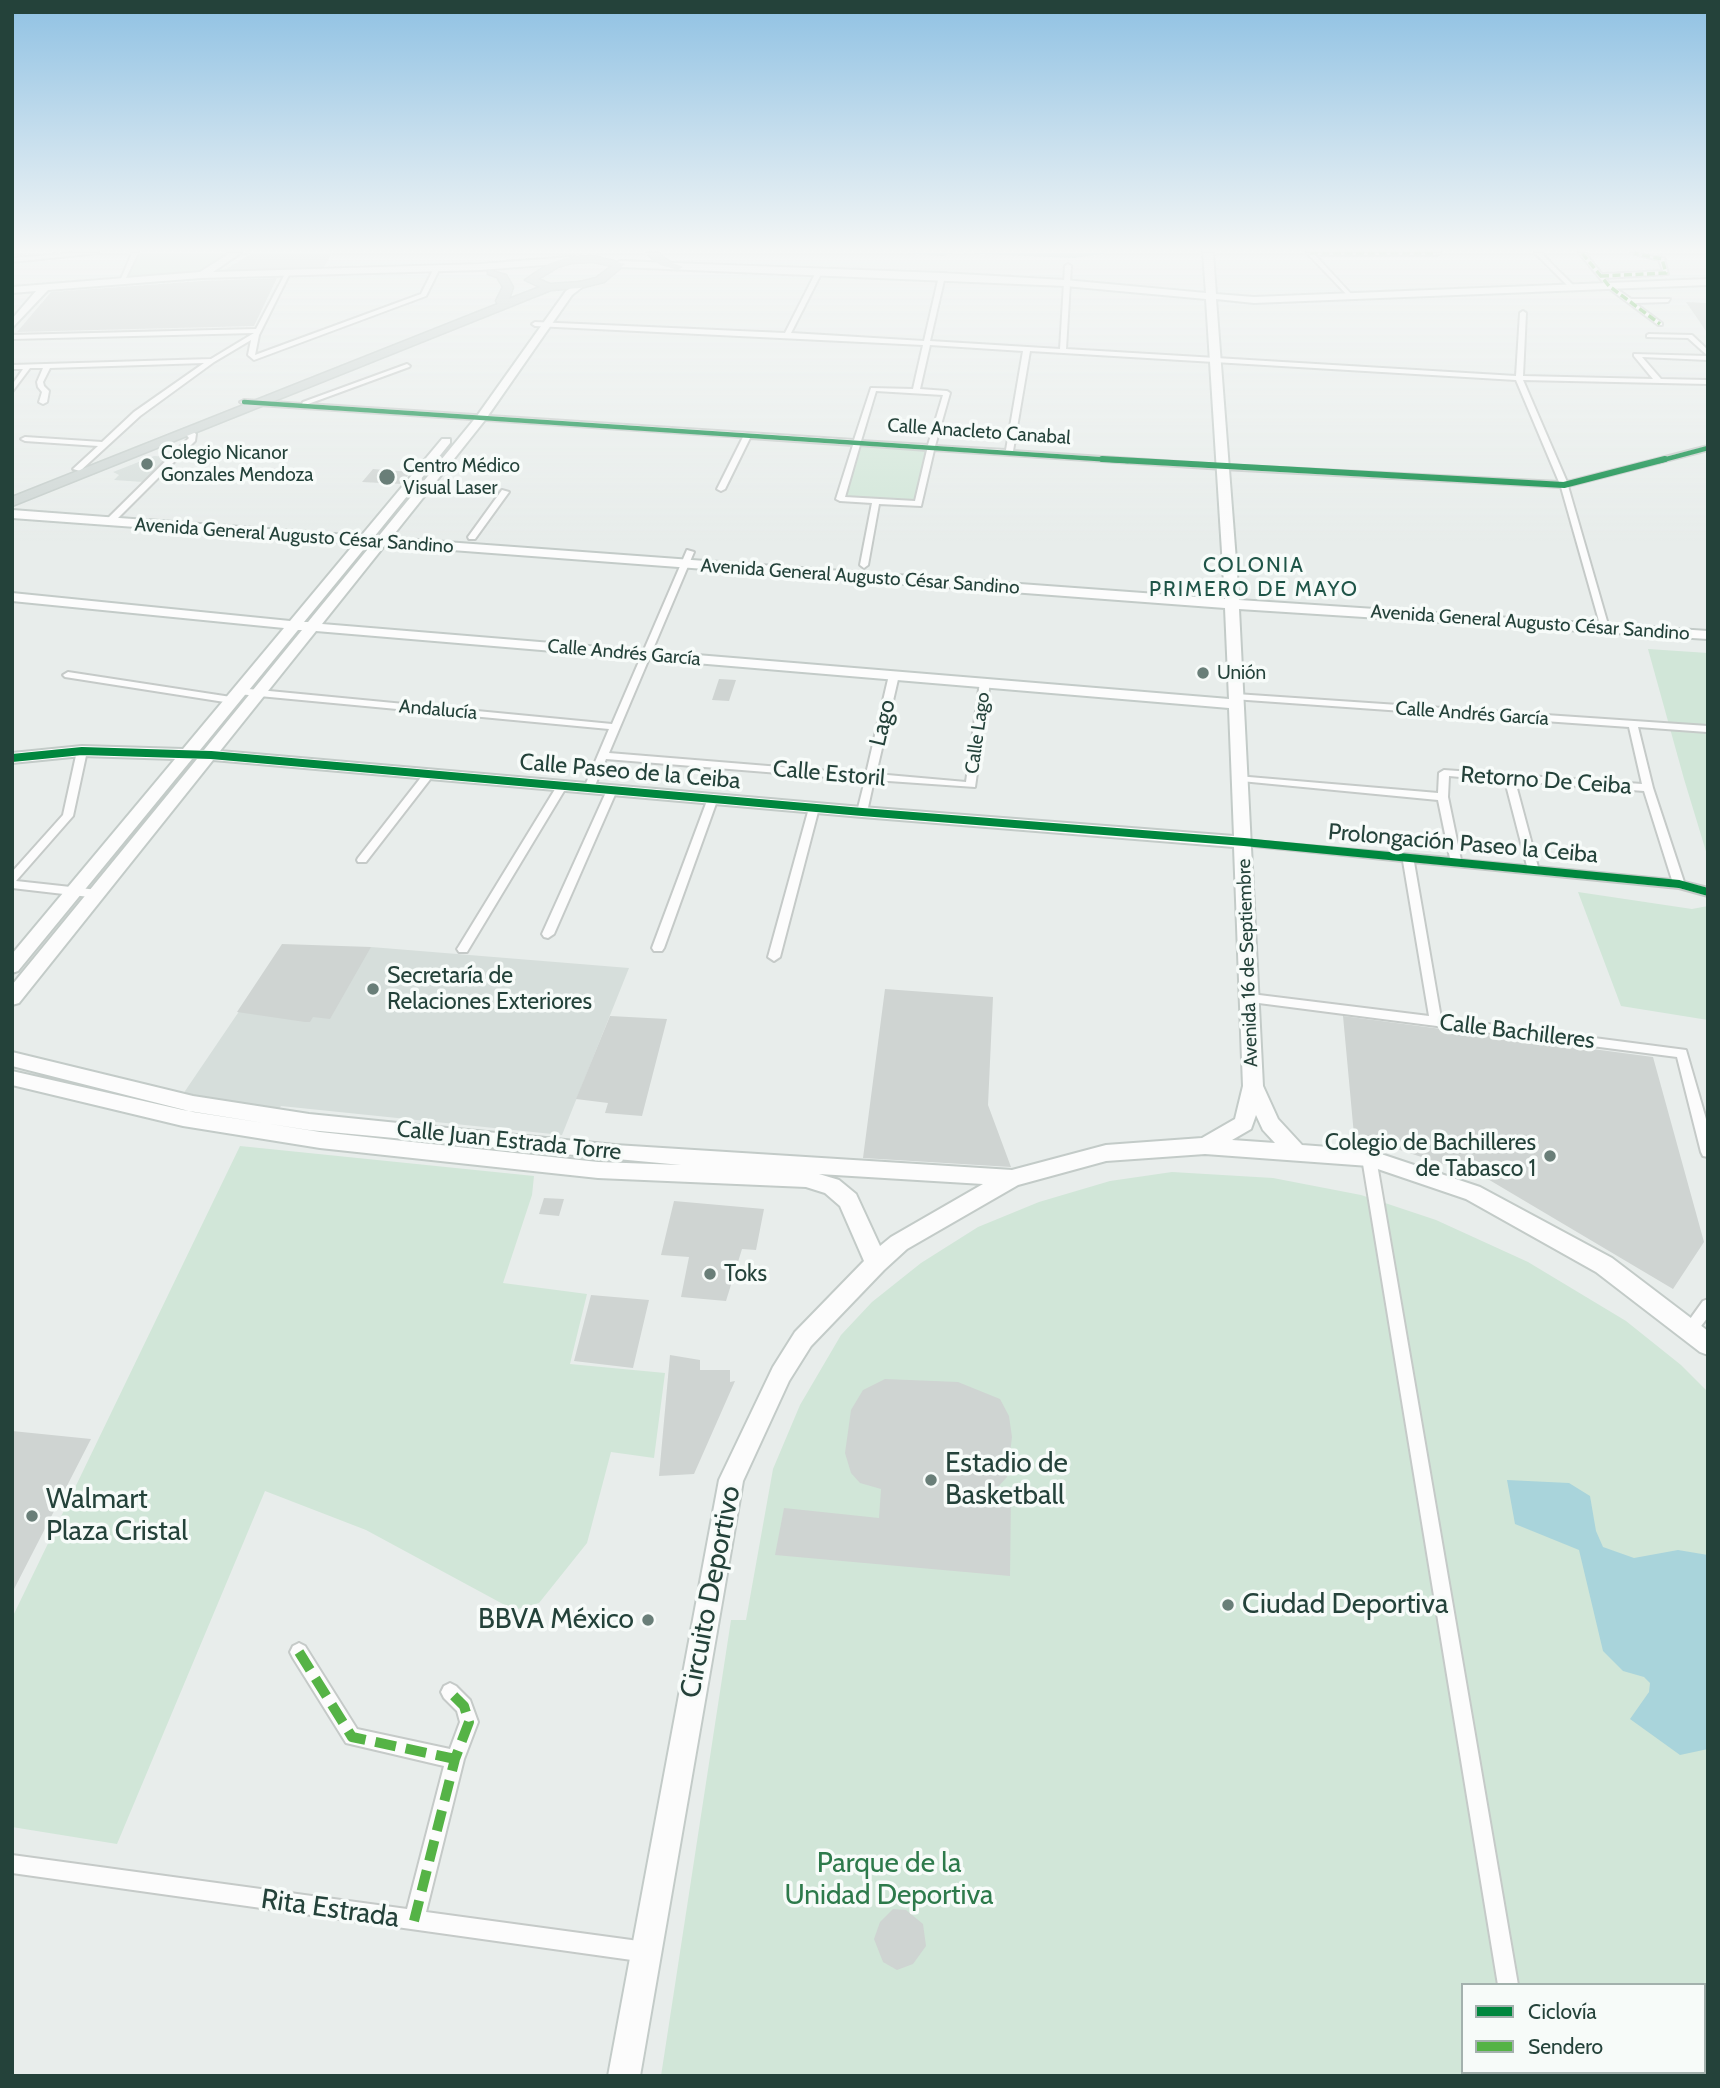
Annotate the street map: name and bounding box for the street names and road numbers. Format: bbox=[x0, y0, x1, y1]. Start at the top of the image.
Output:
street label: Calle Anacleto Canabal bbox=[887, 414, 1071, 450]
street label: Avenida General Augusto César Sandino bbox=[134, 513, 454, 559]
street label: Avenida General Augusto César Sandino bbox=[700, 554, 1020, 600]
street label: Avenida General Augusto César Sandino bbox=[1370, 600, 1690, 646]
street label: Calle Andrés García bbox=[546, 635, 702, 671]
street label: Calle Lago bbox=[961, 691, 995, 775]
street label: Andalucía bbox=[398, 695, 478, 725]
street label: Lago bbox=[864, 697, 902, 749]
street label: Calle Andrés García bbox=[1395, 697, 1549, 731]
street label: Calle Paseo de la Ceiba bbox=[518, 749, 742, 795]
street label: Calle Estoril bbox=[772, 755, 886, 793]
street label: Retorno De Ceiba bbox=[1460, 761, 1632, 801]
street label: Prolongación Paseo la Ceiba bbox=[1327, 818, 1599, 870]
street label: Avenida 16 de Septiembre bbox=[1233, 858, 1263, 1068]
street label: Calle Bachilleres bbox=[1438, 1009, 1596, 1055]
street label: Calle Juan Estrada Torre bbox=[395, 1115, 623, 1167]
street label: Circuito Deportivo bbox=[674, 1483, 748, 1701]
street label: Rita Estrada bbox=[259, 1883, 401, 1935]

